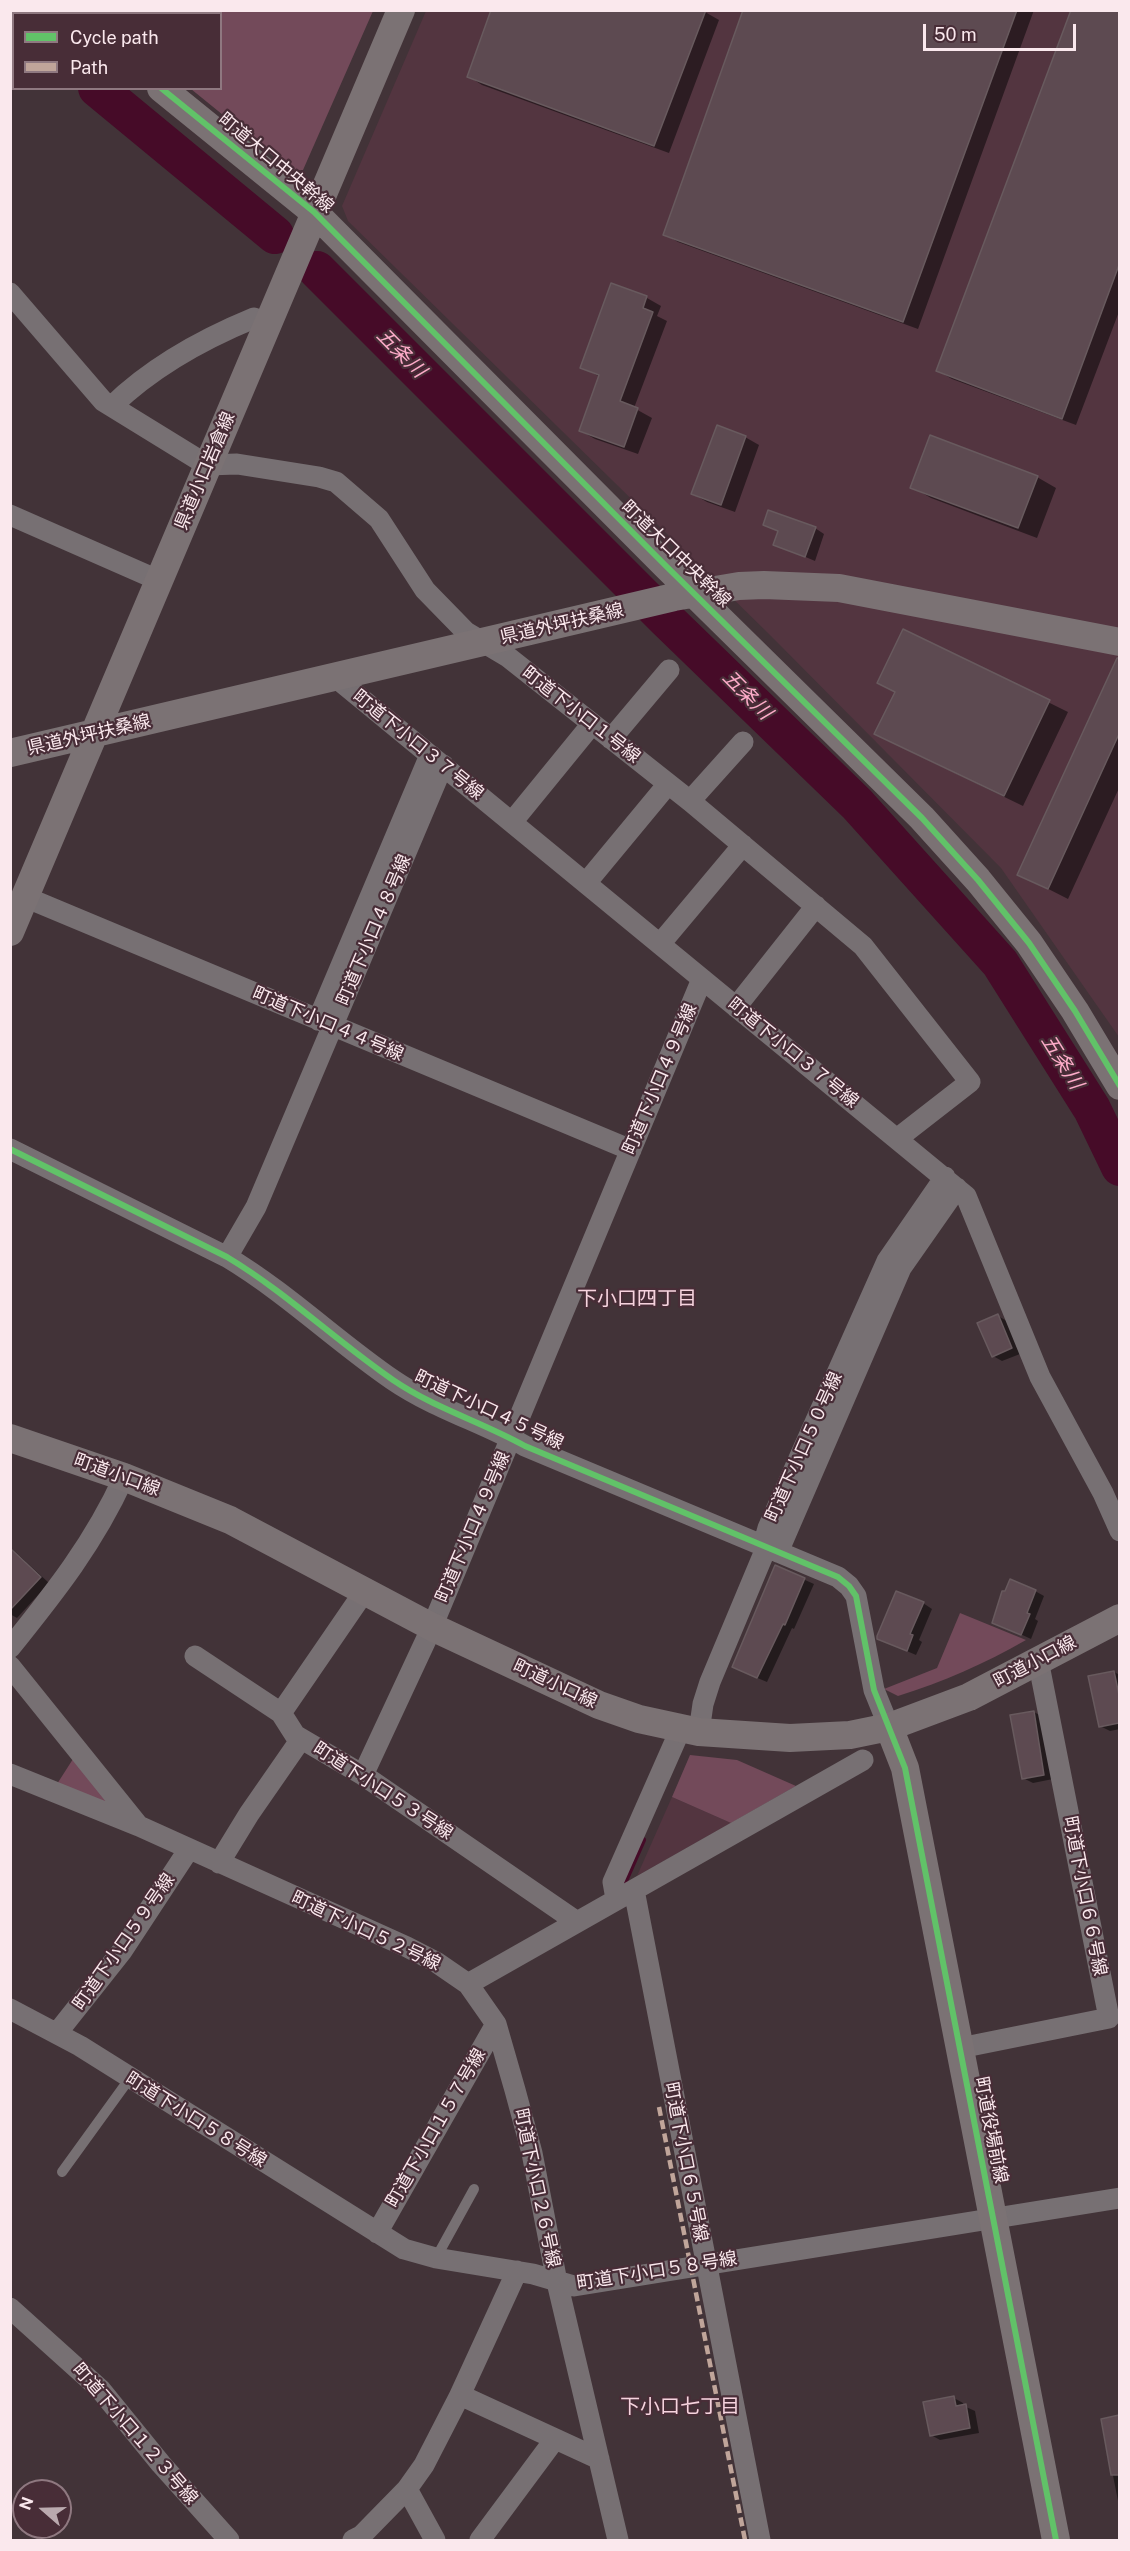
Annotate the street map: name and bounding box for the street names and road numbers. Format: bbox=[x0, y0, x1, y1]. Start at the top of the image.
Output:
street label: 町道大口中央幹線 bbox=[214, 108, 338, 218]
street label: 県道小口岩倉線 bbox=[170, 409, 240, 533]
street label: 町道大口中央幹線 bbox=[617, 496, 735, 612]
street label: 県道外坪扶桑線 bbox=[498, 599, 626, 649]
street label: 町道下小口１号線 bbox=[518, 662, 644, 768]
street label: 町道下小口３７号線 bbox=[348, 686, 488, 804]
street label: 県道外坪扶桑線 bbox=[25, 710, 153, 760]
street label: 町道下小口４８号線 bbox=[332, 851, 416, 1009]
street label: 町道下小口４４号線 bbox=[249, 982, 407, 1066]
street label: 町道下小口３７号線 bbox=[723, 994, 863, 1112]
street label: 町道下小口４９号線 bbox=[618, 1000, 702, 1158]
street label: 町道下小口４５号線 bbox=[411, 1366, 567, 1454]
street label: 町道下小口５０号線 bbox=[761, 1369, 847, 1525]
street label: 町道下小口４９号線 bbox=[431, 1448, 515, 1606]
street label: 町道小口線 bbox=[71, 1449, 163, 1501]
street label: 町道小口線 bbox=[990, 1631, 1080, 1693]
street label: 町道小口線 bbox=[510, 1655, 600, 1713]
street label: 町道下小口５３号線 bbox=[309, 1738, 457, 1844]
street label: 町道下小口６６号線 bbox=[1059, 1814, 1111, 1978]
street label: 町道下小口５９号線 bbox=[69, 1869, 179, 2015]
street label: 町道下小口５２号線 bbox=[288, 1887, 444, 1975]
street label: 町道下小口１５７号線 bbox=[382, 2045, 490, 2211]
street label: 町道下小口５８号線 bbox=[122, 2068, 270, 2172]
street label: 町道役場前線 bbox=[970, 2075, 1012, 2185]
street label: 町道下小口６５号線 bbox=[660, 2080, 712, 2244]
street label: 町道下小口２６号線 bbox=[510, 2107, 564, 2269]
street label: 町道下小口５８号線 bbox=[575, 2248, 739, 2294]
street label: 町道下小口１２３号線 bbox=[68, 2359, 202, 2509]

